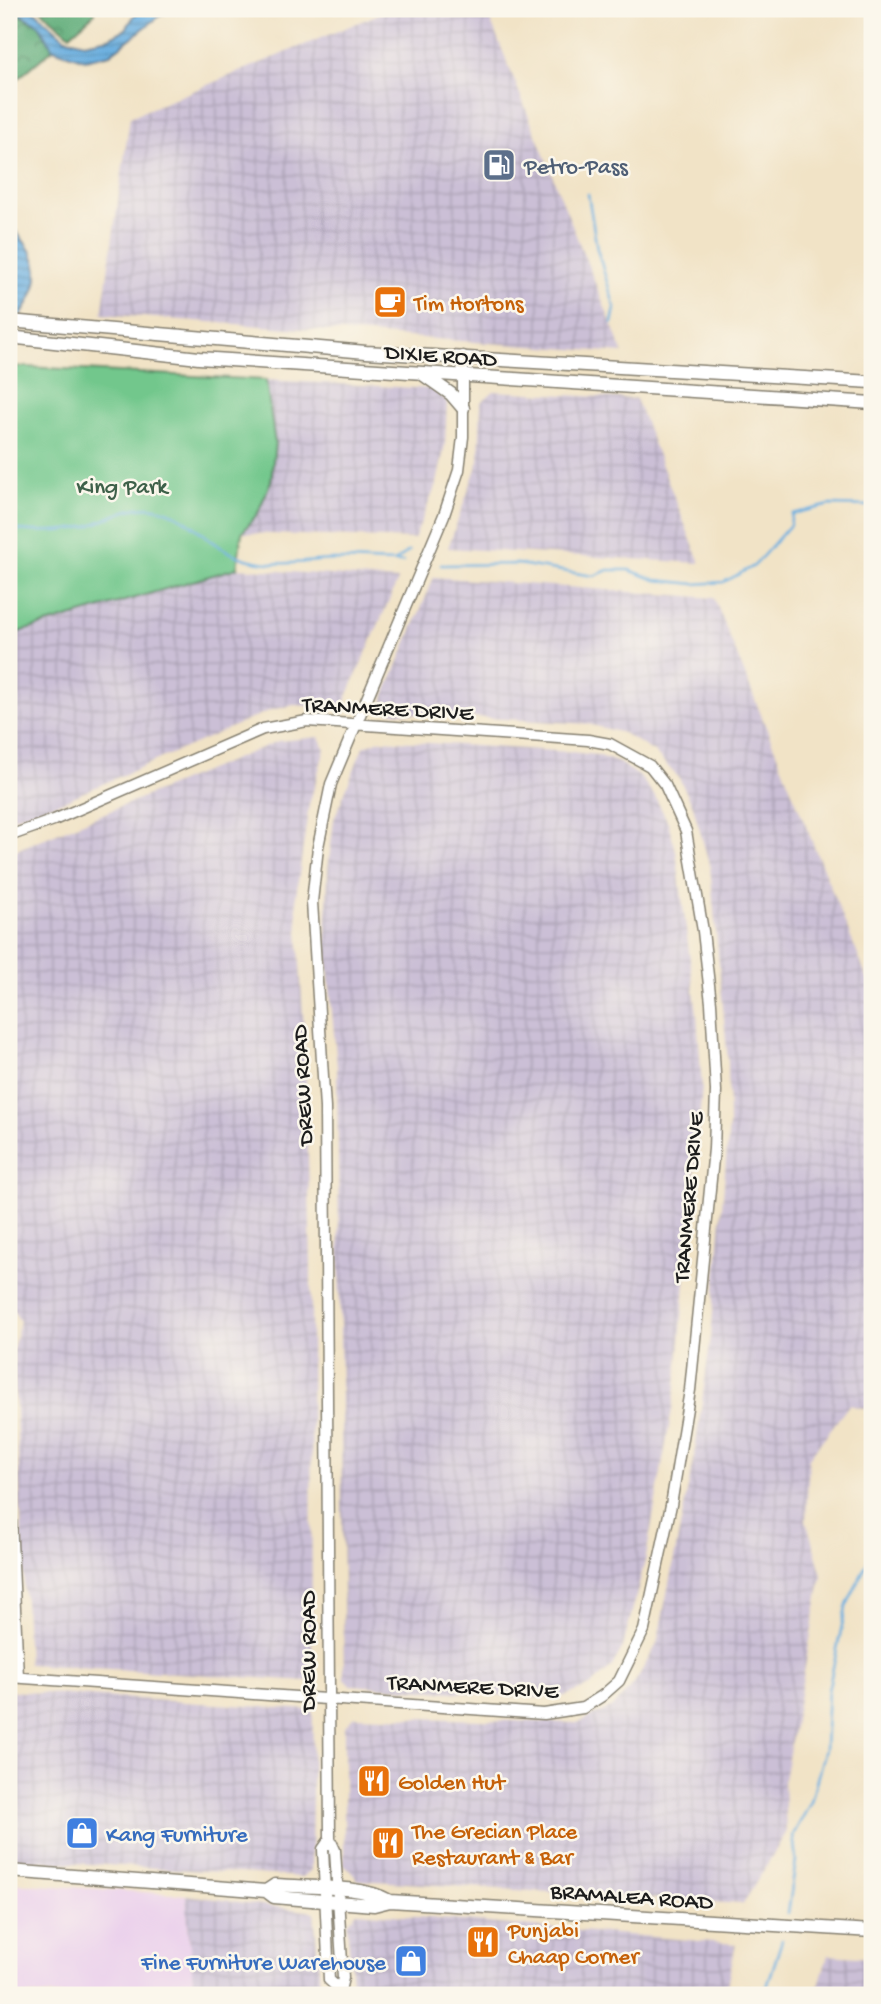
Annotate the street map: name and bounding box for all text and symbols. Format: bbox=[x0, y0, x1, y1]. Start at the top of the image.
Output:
fuel station icon: Petro-Pass bbox=[480, 146, 518, 184]
place label: Petro-Pass bbox=[523, 155, 628, 182]
cafe icon: Tim Hortons bbox=[371, 283, 409, 321]
place label: Tim Hortons bbox=[412, 292, 524, 319]
street label: DIXIE ROAD bbox=[382, 340, 499, 375]
park label: King Park bbox=[77, 475, 170, 502]
street label: TRANMERE DRIVE bbox=[300, 692, 476, 729]
street label: DREW ROAD bbox=[288, 1023, 321, 1148]
street label: TRANMERE DRIVE bbox=[669, 1109, 712, 1286]
street label: DREW ROAD bbox=[297, 1590, 324, 1713]
street label: TRANMERE DRIVE bbox=[385, 1670, 561, 1707]
restaurant icon: Golden Hut bbox=[355, 1762, 393, 1800]
place label: Golden Hut bbox=[398, 1771, 506, 1798]
shop icon: Kang Furniture bbox=[63, 1814, 101, 1852]
place label: The Grecian Place Restaurant & Bar bbox=[410, 1820, 578, 1873]
place label: Kang Furniture bbox=[106, 1823, 249, 1850]
restaurant icon: The Grecian Place Restaurant & Bar bbox=[369, 1824, 407, 1862]
street label: BRAMALEA ROAD bbox=[548, 1879, 715, 1918]
place label: Punjabi Chaap Corner bbox=[507, 1919, 640, 1972]
restaurant icon: Punjabi Chaap Corner bbox=[464, 1923, 502, 1961]
shop icon: Fine Furniture Warehouse bbox=[392, 1942, 430, 1980]
place label: Fine Furniture Warehouse bbox=[140, 1951, 387, 1978]

